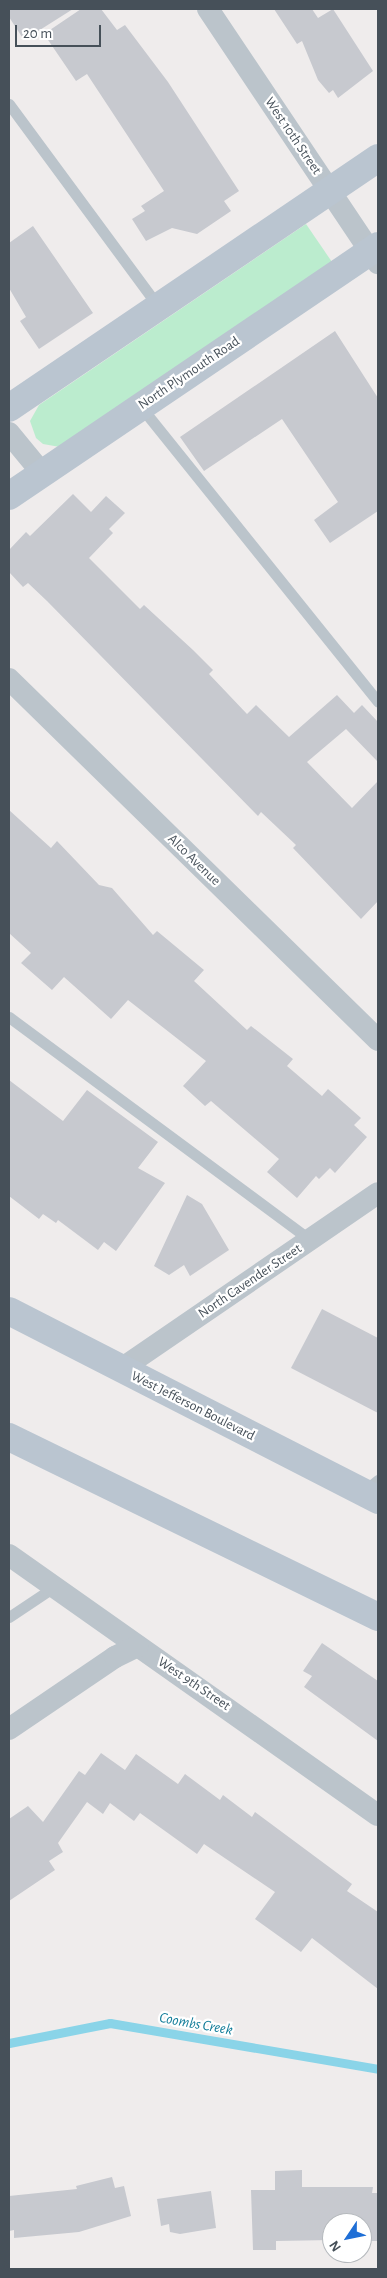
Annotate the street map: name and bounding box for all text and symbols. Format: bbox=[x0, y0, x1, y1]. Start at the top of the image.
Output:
scale bar bbox=[18, 15, 104, 47]
text: 20 m bbox=[23, 26, 52, 41]
street label: West 10th Street bbox=[261, 94, 325, 178]
street label: North Plymouth Road bbox=[135, 333, 243, 413]
street label: Alco Avenue bbox=[164, 831, 224, 889]
street label: North Cavender Street bbox=[195, 1240, 305, 1322]
street label: West Jefferson Boulevard bbox=[128, 1368, 258, 1444]
street label: West 9th Street bbox=[155, 1654, 233, 1714]
water label: Coombs Creek bbox=[158, 2009, 234, 2039]
north arrow bbox=[322, 2213, 372, 2263]
text: N bbox=[327, 2238, 344, 2254]

